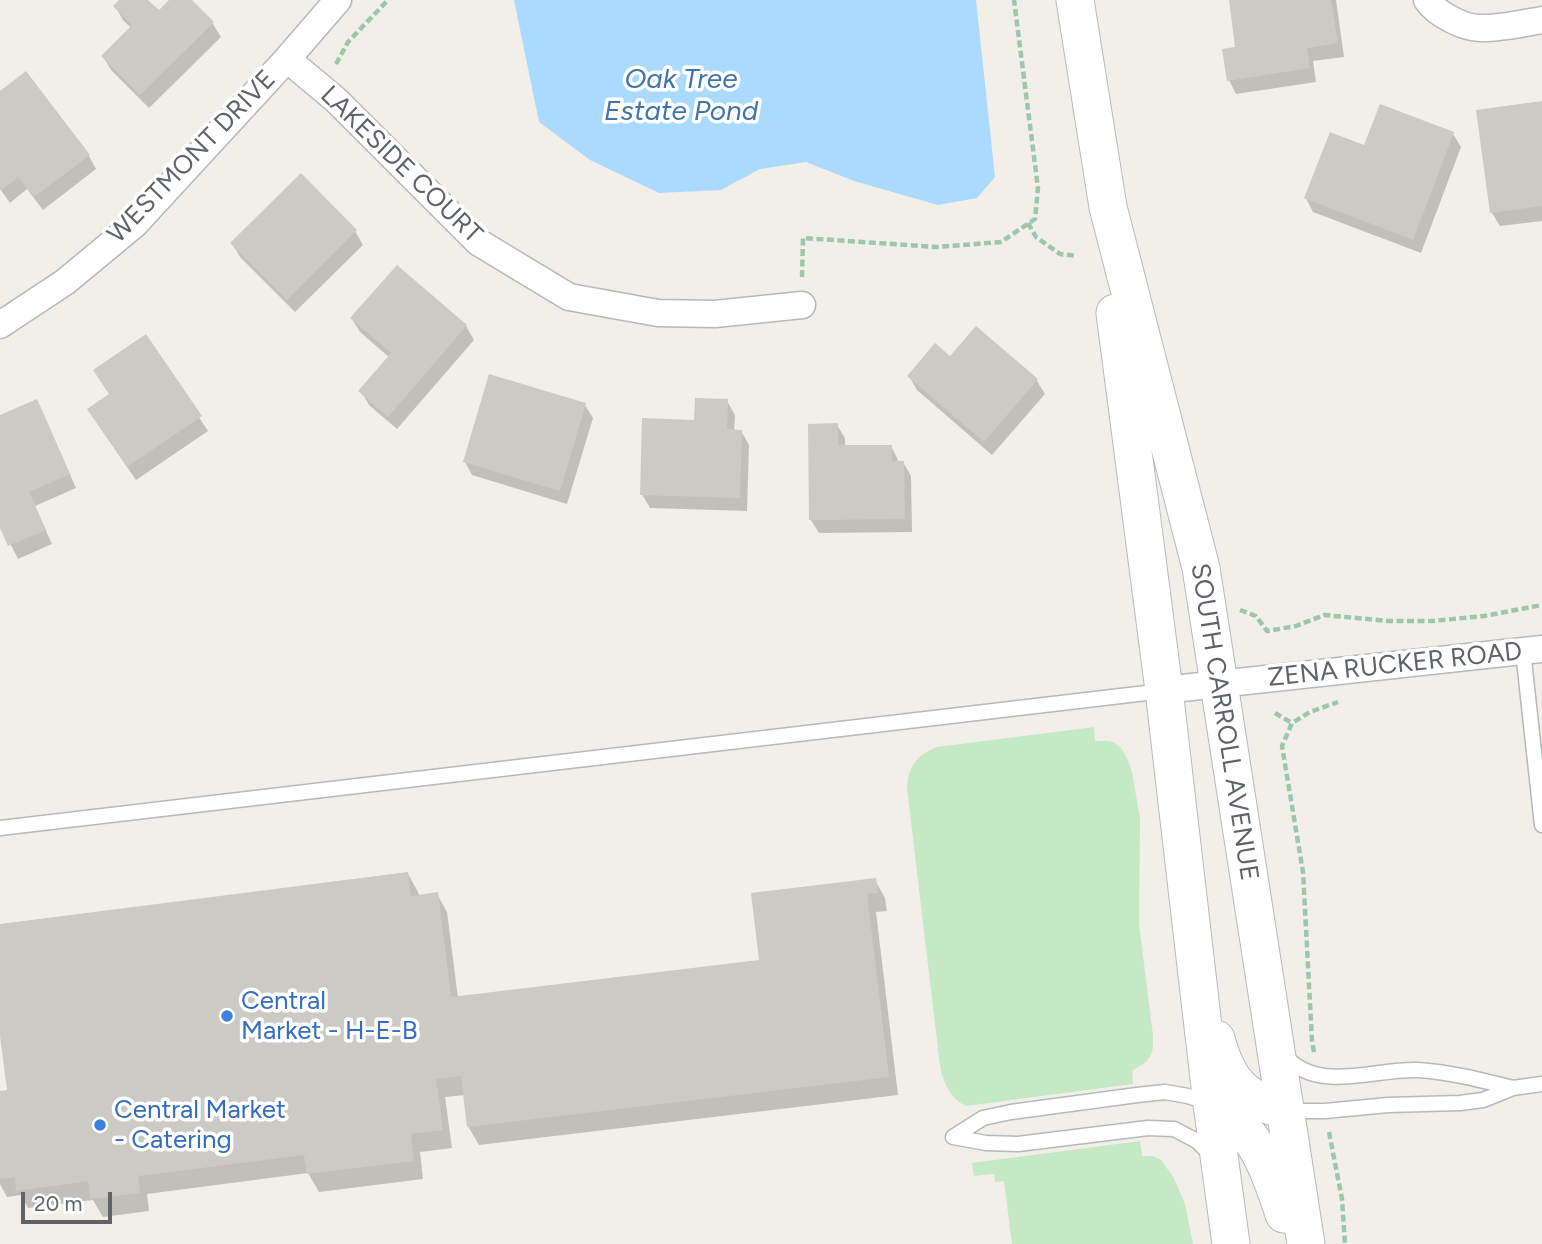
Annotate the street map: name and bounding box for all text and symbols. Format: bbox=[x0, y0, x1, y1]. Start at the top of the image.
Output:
water label: Oak Tree Estate Pond bbox=[604, 63, 758, 129]
street label: WESTMONT DRIVE bbox=[101, 64, 283, 250]
street label: LAKESIDE COURT bbox=[314, 80, 488, 250]
street label: SOUTH CARROLL AVENUE bbox=[1183, 561, 1265, 883]
street label: ZENA RUCKER ROAD bbox=[1266, 636, 1524, 694]
place label: Central Market - H-E-B bbox=[241, 985, 418, 1046]
marker: Central Market - H-E-B bbox=[219, 1008, 235, 1024]
place label: Central Market - Catering bbox=[114, 1094, 286, 1156]
marker: Central Market - Catering bbox=[92, 1117, 108, 1133]
scale bar bbox=[24, 1178, 116, 1222]
text: 20 m bbox=[34, 1191, 82, 1216]

